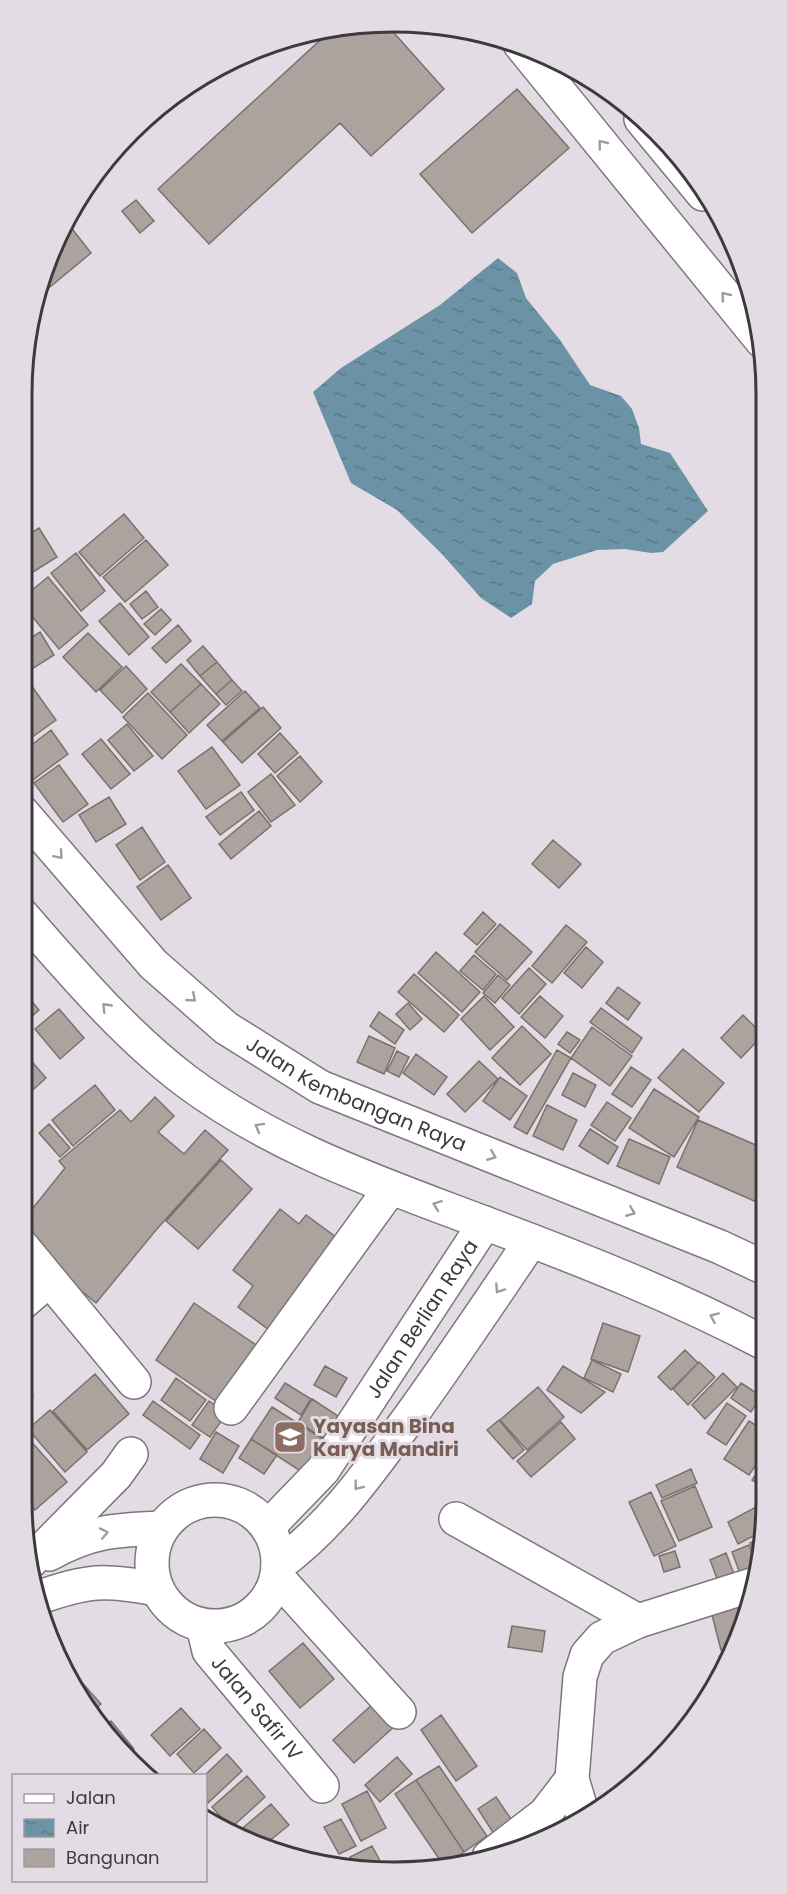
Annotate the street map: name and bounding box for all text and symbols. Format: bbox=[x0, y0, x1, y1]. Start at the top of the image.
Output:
one-way arrow bbox=[598, 140, 609, 151]
one-way arrow bbox=[721, 291, 732, 302]
one-way arrow bbox=[52, 848, 63, 859]
one-way arrow bbox=[185, 991, 196, 1002]
one-way arrow bbox=[102, 1004, 113, 1014]
street label: Jalan Kembangan Raya bbox=[241, 1030, 471, 1158]
one-way arrow bbox=[254, 1123, 265, 1135]
one-way arrow bbox=[486, 1149, 497, 1161]
one-way arrow bbox=[432, 1200, 443, 1213]
one-way arrow bbox=[625, 1204, 636, 1217]
street label: Jalan Berlian Raya bbox=[360, 1234, 485, 1404]
one-way arrow bbox=[494, 1283, 506, 1293]
one-way arrow bbox=[709, 1312, 720, 1324]
place label: Yayasan Bina Karya Mandiri bbox=[313, 1412, 459, 1463]
school or university icon: Yayasan Bina Karya Mandiri bbox=[272, 1419, 308, 1455]
one-way arrow bbox=[354, 1479, 365, 1490]
one-way arrow bbox=[99, 1527, 109, 1540]
street label: Jalan Safir IV bbox=[205, 1650, 309, 1767]
legend bbox=[12, 1774, 207, 1882]
text: Jalan bbox=[66, 1785, 116, 1810]
text: Air bbox=[66, 1815, 90, 1840]
text: Bangunan bbox=[66, 1845, 160, 1870]

